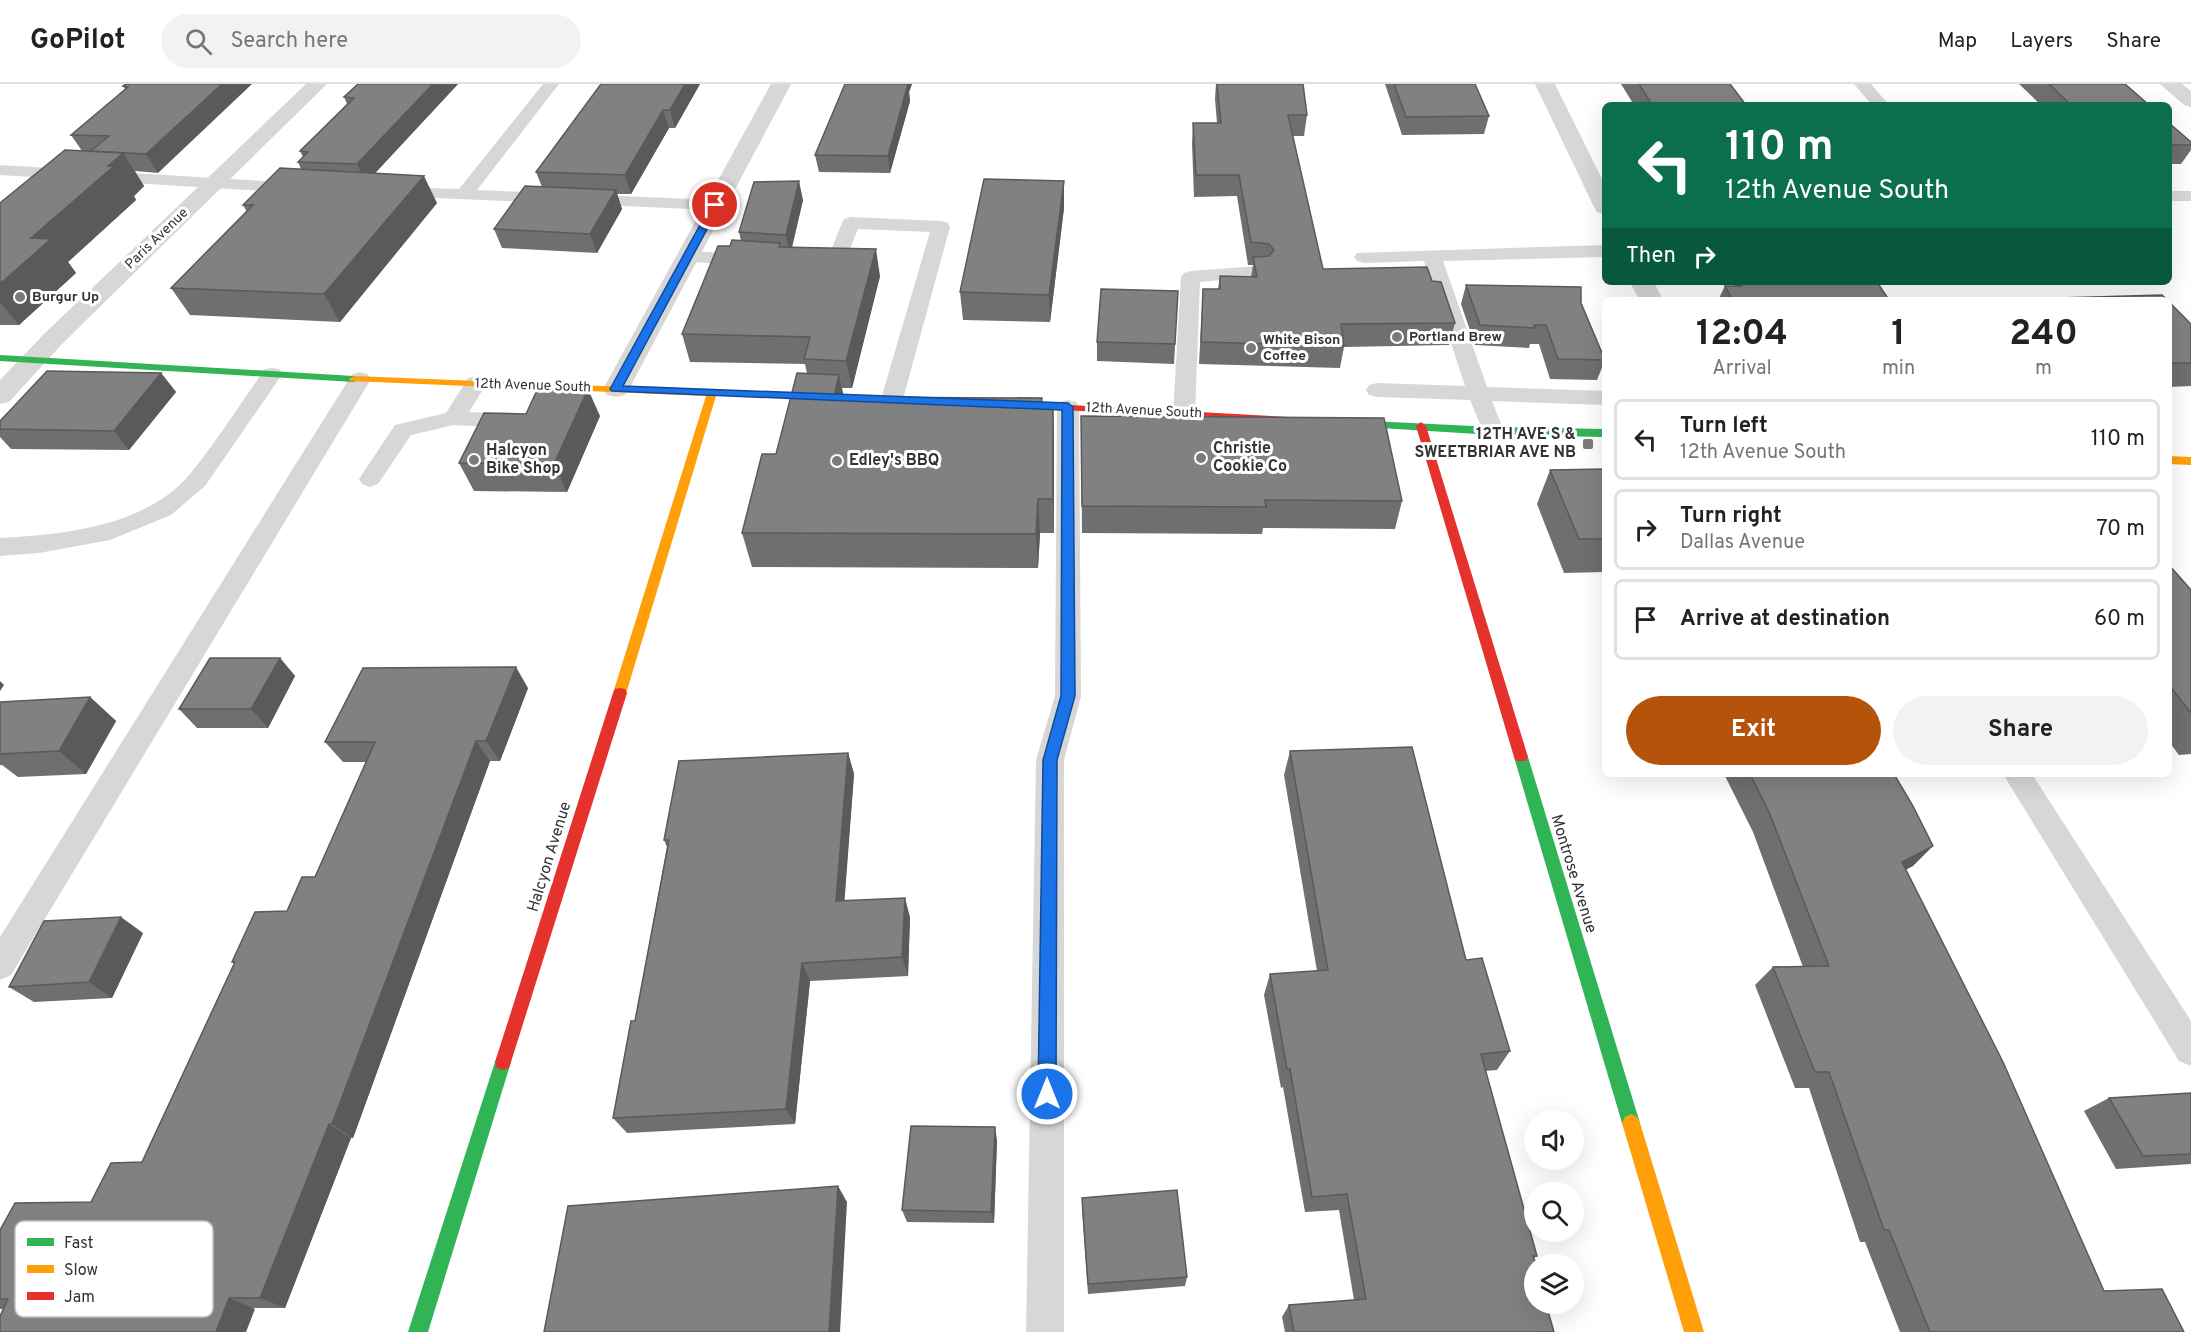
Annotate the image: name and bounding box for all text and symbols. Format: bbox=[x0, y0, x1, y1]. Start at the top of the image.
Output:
search box bbox=[161, 14, 581, 68]
text: GoPilot bbox=[30, 23, 125, 59]
icon: search bbox=[182, 25, 215, 58]
text: Search here bbox=[230, 28, 348, 55]
text: Map bbox=[1938, 28, 1977, 55]
text: Layers bbox=[2010, 28, 2073, 55]
text: Share bbox=[2106, 28, 2161, 55]
text: 110 m bbox=[1725, 122, 1834, 175]
icon: left bbox=[1626, 126, 1704, 204]
text: 12th Avenue South bbox=[1725, 174, 1949, 208]
pin bbox=[689, 179, 740, 230]
icon: arrive bbox=[698, 188, 731, 221]
street label: Paris Avenue bbox=[122, 205, 192, 273]
icon: right bbox=[1688, 240, 1721, 273]
text: Then bbox=[1626, 243, 1676, 270]
place label: Burgur Up bbox=[32, 289, 99, 306]
marker: Burgur Up bbox=[13, 290, 27, 304]
text: 12:04 bbox=[1696, 312, 1788, 358]
text: 1 bbox=[1891, 312, 1906, 358]
text: 240 bbox=[2009, 312, 2078, 358]
place label: Portland Brew bbox=[1409, 329, 1502, 346]
marker: Portland Brew bbox=[1390, 330, 1404, 344]
place label: White Bison Coffee bbox=[1263, 332, 1340, 365]
marker: White Bison Coffee bbox=[1244, 341, 1258, 355]
text: Arrival bbox=[1712, 356, 1772, 382]
text: min bbox=[1882, 356, 1915, 382]
text: m bbox=[2035, 356, 2052, 382]
street label: 12th Avenue South bbox=[475, 375, 591, 397]
street label: 12th Avenue South bbox=[1086, 399, 1202, 423]
text: Turn left bbox=[1680, 413, 1768, 440]
icon: left bbox=[1629, 423, 1662, 456]
place label: 12TH AVE S & SWEETBRIAR AVE NB bbox=[1414, 425, 1576, 463]
text: 110 m bbox=[2091, 426, 2145, 453]
marker: 12TH AVE S & SWEETBRIAR AVE NB bbox=[1581, 437, 1595, 451]
place label: Christie Cookie Co bbox=[1213, 439, 1287, 477]
text: 12th Avenue South bbox=[1680, 440, 1846, 466]
place label: Halcyon Bike Shop bbox=[486, 441, 561, 479]
place label: Edley's BBQ bbox=[849, 451, 939, 471]
marker: Christie Cookie Co bbox=[1194, 451, 1208, 465]
marker: Halcyon Bike Shop bbox=[467, 453, 481, 467]
marker: Edley's BBQ bbox=[830, 454, 844, 468]
text: Turn right bbox=[1680, 503, 1782, 530]
icon: right bbox=[1629, 513, 1662, 546]
text: 70 m bbox=[2096, 516, 2145, 543]
text: Dallas Avenue bbox=[1680, 530, 1805, 556]
icon: arrive bbox=[1629, 603, 1662, 636]
text: Arrive at destination bbox=[1680, 606, 1890, 633]
text: 60 m bbox=[2094, 606, 2145, 633]
button: Exit bbox=[1626, 696, 1881, 765]
button: Share bbox=[1893, 696, 2148, 765]
street label: Halcyon Avenue bbox=[524, 799, 576, 915]
street label: Montrose Avenue bbox=[1545, 812, 1601, 936]
position arrow bbox=[1015, 1062, 1079, 1126]
map controls bbox=[1524, 1110, 1584, 1314]
button: sound bbox=[1524, 1110, 1584, 1170]
button: search bbox=[1524, 1182, 1584, 1242]
legend bbox=[15, 1221, 213, 1317]
text: Fast bbox=[64, 1234, 94, 1254]
button: layers bbox=[1524, 1254, 1584, 1314]
text: Slow bbox=[64, 1261, 98, 1281]
text: Jam bbox=[64, 1288, 95, 1308]

